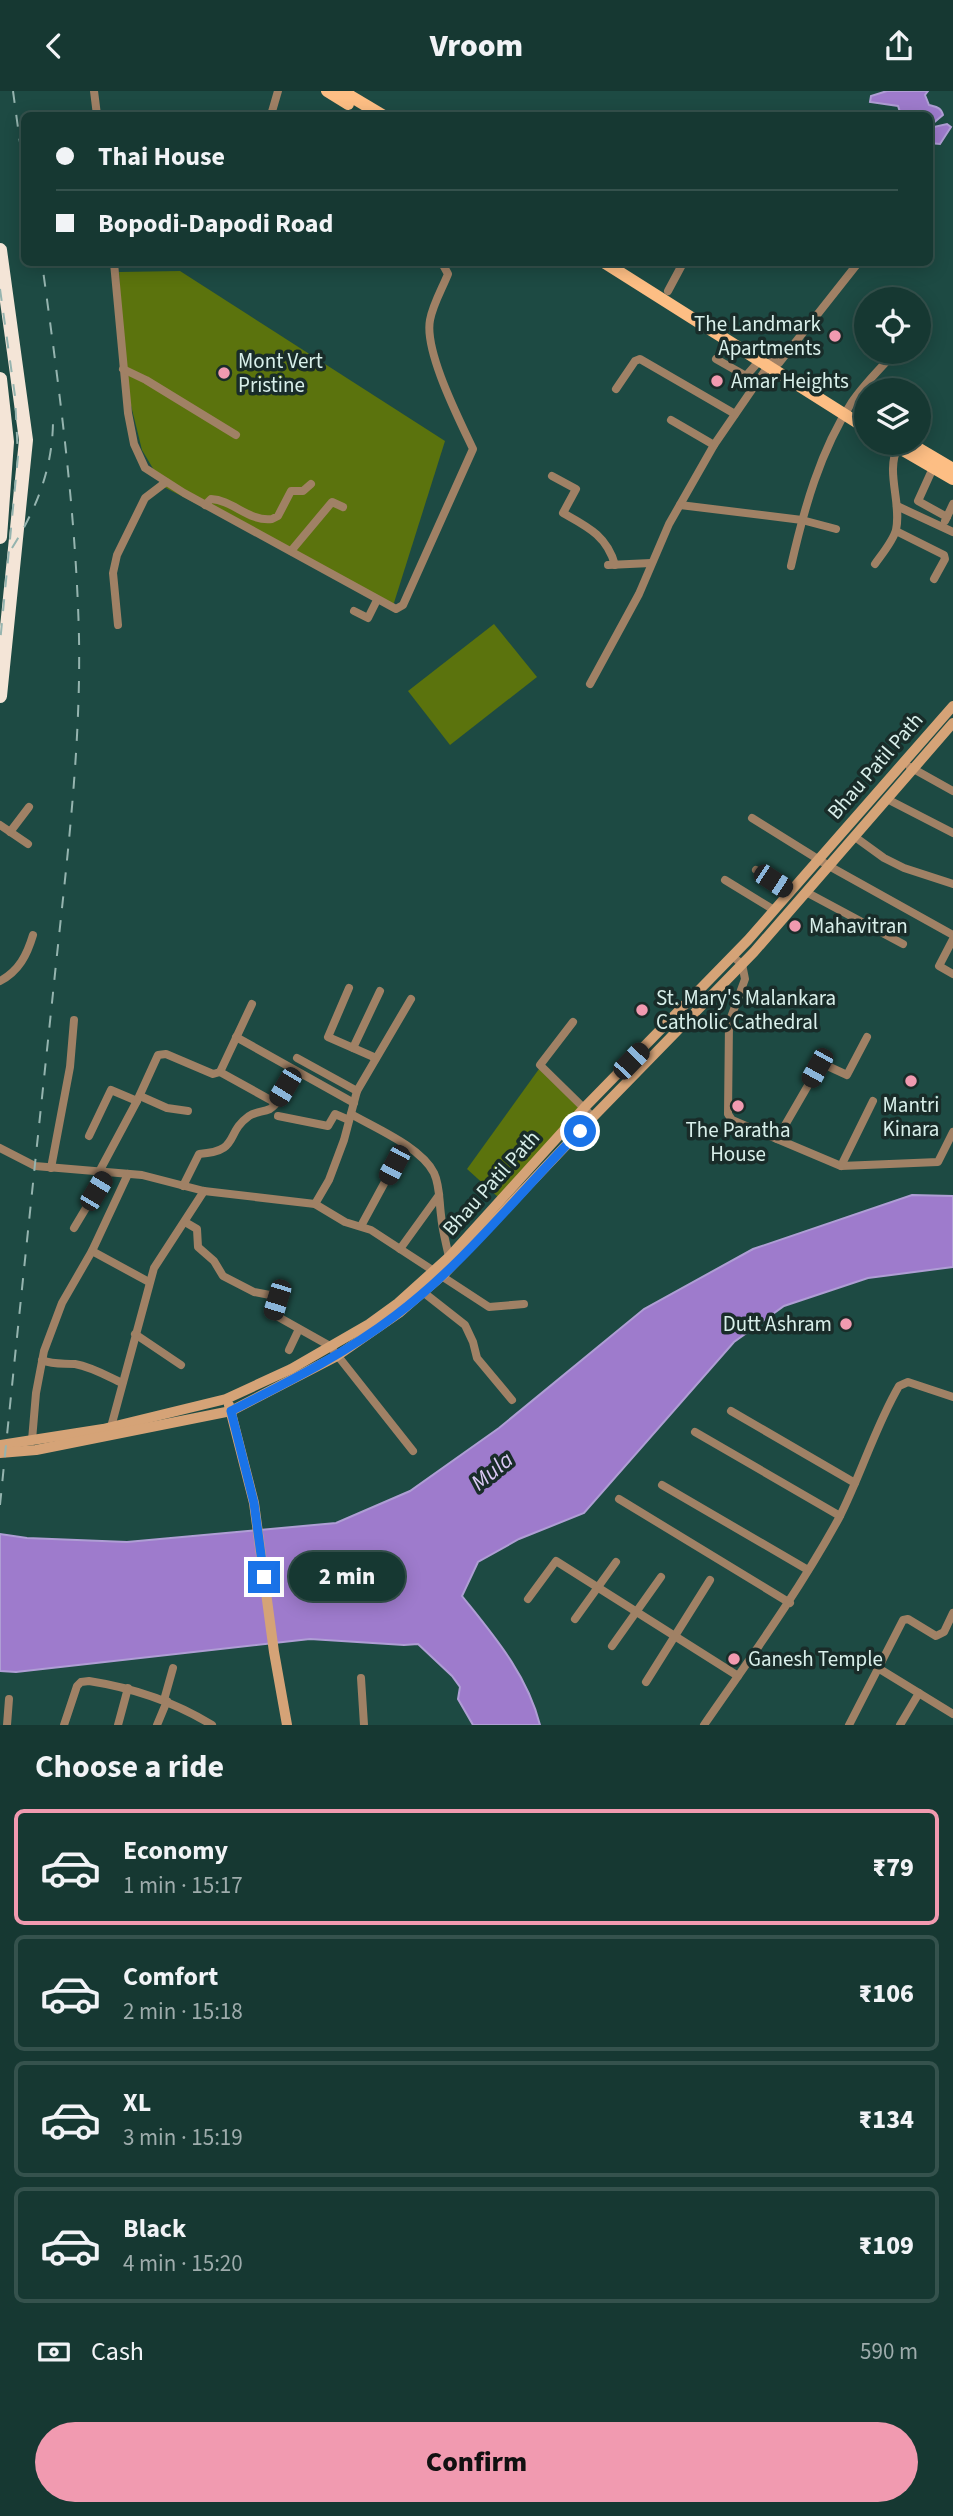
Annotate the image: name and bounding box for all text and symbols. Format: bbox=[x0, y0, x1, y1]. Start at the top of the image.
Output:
text: Vroom bbox=[430, 23, 523, 69]
icon: back bbox=[35, 27, 73, 65]
icon: share bbox=[880, 27, 918, 65]
text: Thai House bbox=[98, 138, 225, 175]
text: Bopodi-Dapodi Road bbox=[98, 205, 333, 242]
map controls bbox=[854, 287, 931, 455]
button: locate bbox=[854, 287, 931, 364]
place label: The Landmark Apartments bbox=[694, 309, 822, 363]
marker: The Landmark Apartments bbox=[827, 328, 843, 344]
place label: Mont Vert Pristine bbox=[238, 346, 323, 400]
marker: Mont Vert Pristine bbox=[216, 365, 232, 381]
place label: Amar Heights bbox=[731, 366, 849, 396]
marker: Amar Heights bbox=[709, 373, 725, 389]
button: layers bbox=[854, 378, 931, 455]
street label: Bhau Patil Path bbox=[820, 706, 930, 826]
car bbox=[750, 861, 797, 901]
place label: Mahavitran bbox=[809, 911, 908, 941]
marker: Mahavitran bbox=[787, 918, 803, 934]
place label: St. Mary's Malankara Catholic Cathedral bbox=[656, 983, 836, 1037]
marker: St. Mary's Malankara Catholic Cathedral bbox=[634, 1002, 650, 1018]
car bbox=[609, 1039, 654, 1083]
car bbox=[798, 1045, 837, 1091]
car bbox=[266, 1064, 305, 1110]
marker: Mantri Kinara bbox=[903, 1073, 919, 1089]
place label: Mantri Kinara bbox=[883, 1090, 939, 1144]
marker: The Paratha House bbox=[730, 1098, 746, 1114]
route start bbox=[564, 1115, 596, 1147]
place label: The Paratha House bbox=[685, 1115, 791, 1169]
street label: Bhau Patil Path bbox=[435, 1124, 547, 1242]
car bbox=[375, 1142, 414, 1188]
car bbox=[77, 1168, 116, 1214]
car bbox=[261, 1277, 294, 1323]
place label: Dutt Ashram bbox=[723, 1309, 832, 1339]
marker: Dutt Ashram bbox=[838, 1316, 854, 1332]
water label: Mula bbox=[464, 1444, 520, 1498]
callout: 2 min bbox=[288, 1553, 404, 1601]
text: 2 min bbox=[319, 1560, 375, 1593]
route end bbox=[248, 1561, 280, 1593]
place label: Ganesh Temple bbox=[748, 1644, 883, 1674]
marker: Ganesh Temple bbox=[726, 1651, 742, 1667]
text: Choose a ride bbox=[35, 1744, 224, 1790]
text: Economy bbox=[123, 1832, 228, 1869]
icon: car bbox=[39, 1836, 102, 1899]
text: ₹79 bbox=[872, 1849, 914, 1886]
text: 1 min · 15:17 bbox=[123, 1869, 243, 1902]
text: Comfort bbox=[123, 1958, 218, 1995]
icon: car bbox=[39, 1962, 102, 2025]
text: ₹106 bbox=[858, 1975, 914, 2012]
text: 2 min · 15:18 bbox=[123, 1995, 243, 2028]
text: XL bbox=[123, 2084, 151, 2121]
icon: car bbox=[39, 2088, 102, 2151]
text: ₹134 bbox=[858, 2101, 914, 2138]
text: 3 min · 15:19 bbox=[123, 2121, 243, 2154]
text: Black bbox=[123, 2210, 186, 2247]
icon: car bbox=[39, 2214, 102, 2277]
text: ₹109 bbox=[858, 2227, 914, 2264]
text: 4 min · 15:20 bbox=[123, 2247, 243, 2280]
icon: cash bbox=[35, 2333, 73, 2371]
text: Cash bbox=[91, 2333, 144, 2370]
text: 590 m bbox=[860, 2335, 918, 2368]
button: Confirm bbox=[35, 2422, 918, 2502]

